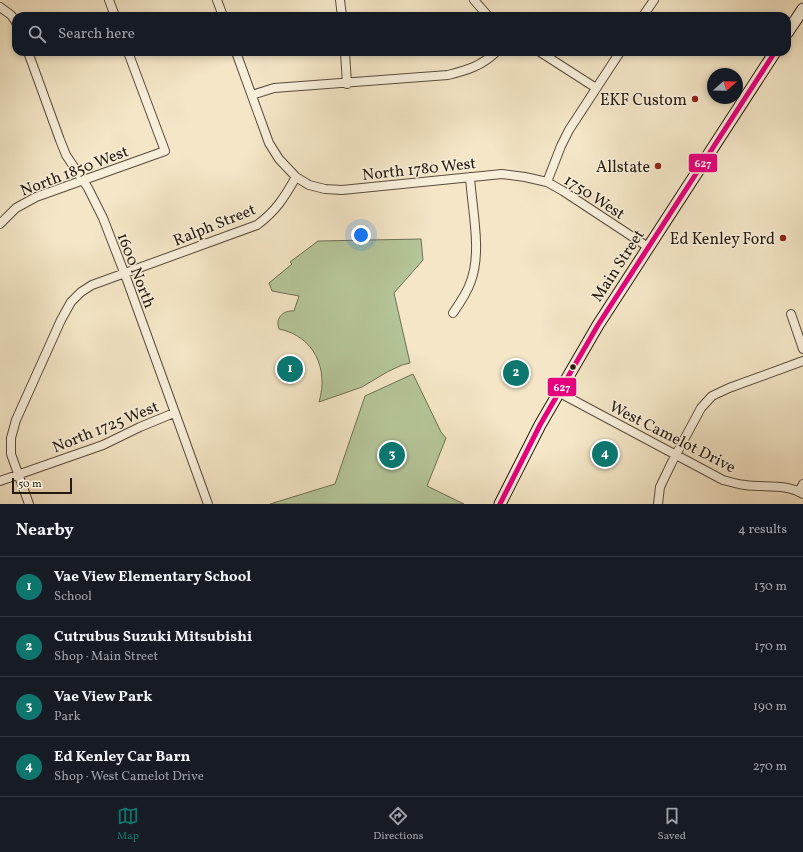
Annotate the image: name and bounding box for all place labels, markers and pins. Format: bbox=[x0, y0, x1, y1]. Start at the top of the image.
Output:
place label: EKF Custom bbox=[600, 90, 687, 112]
marker: EKF Custom bbox=[690, 94, 700, 104]
place label: Allstate bbox=[596, 157, 650, 179]
marker: Allstate bbox=[653, 161, 663, 171]
place label: Ed Kenley Ford bbox=[670, 229, 775, 251]
marker: Ed Kenley Ford bbox=[778, 233, 788, 243]
pin: 1 bbox=[277, 354, 303, 384]
pin: 2 bbox=[503, 358, 529, 388]
unlabelled marker bbox=[568, 362, 578, 372]
pin: 4 bbox=[592, 439, 618, 469]
pin: 3 bbox=[379, 440, 405, 470]

